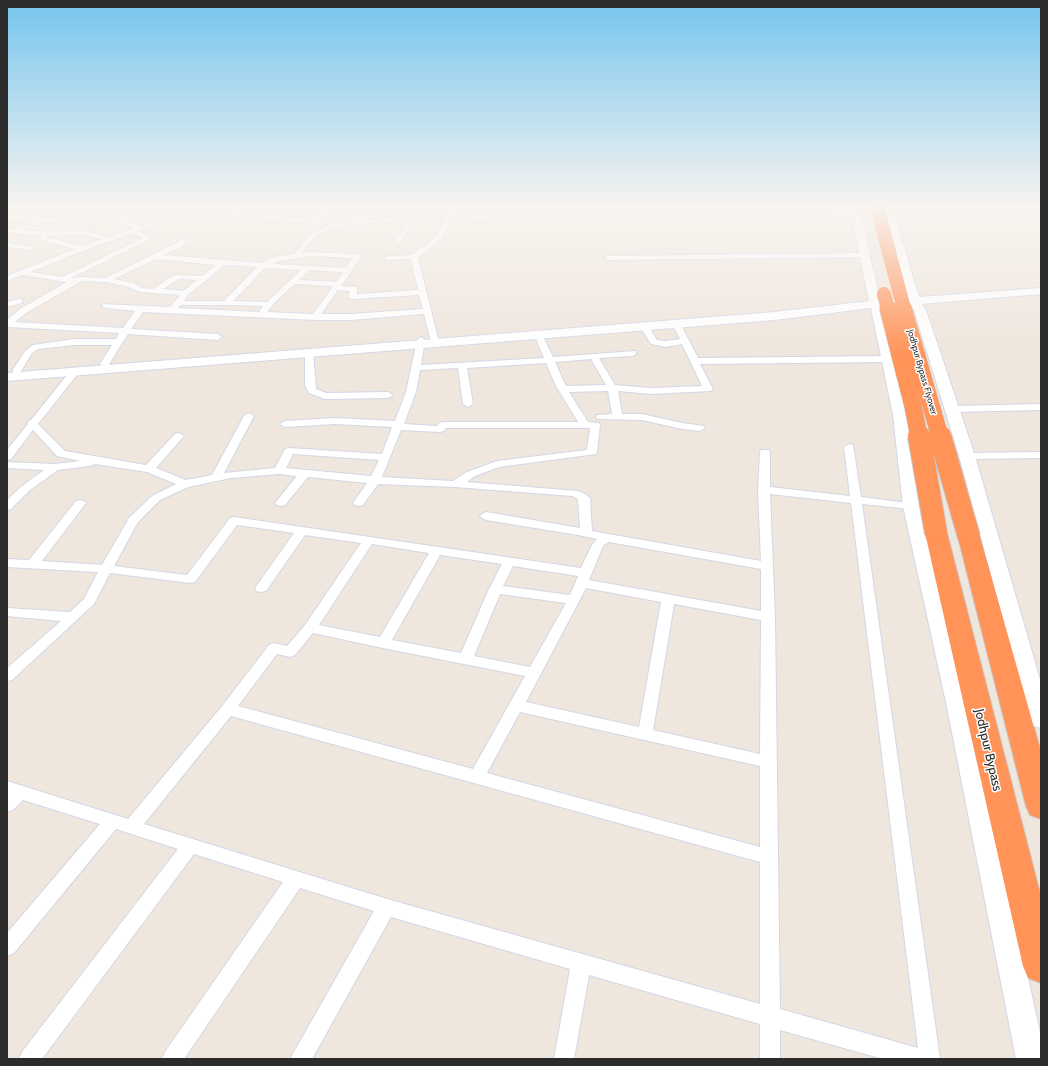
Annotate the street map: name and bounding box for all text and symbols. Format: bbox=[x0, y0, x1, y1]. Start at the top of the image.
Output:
street label: Jodhpur Bypass Flyover bbox=[905, 328, 939, 416]
street label: Jodhpur Bypass bbox=[971, 707, 1005, 793]

